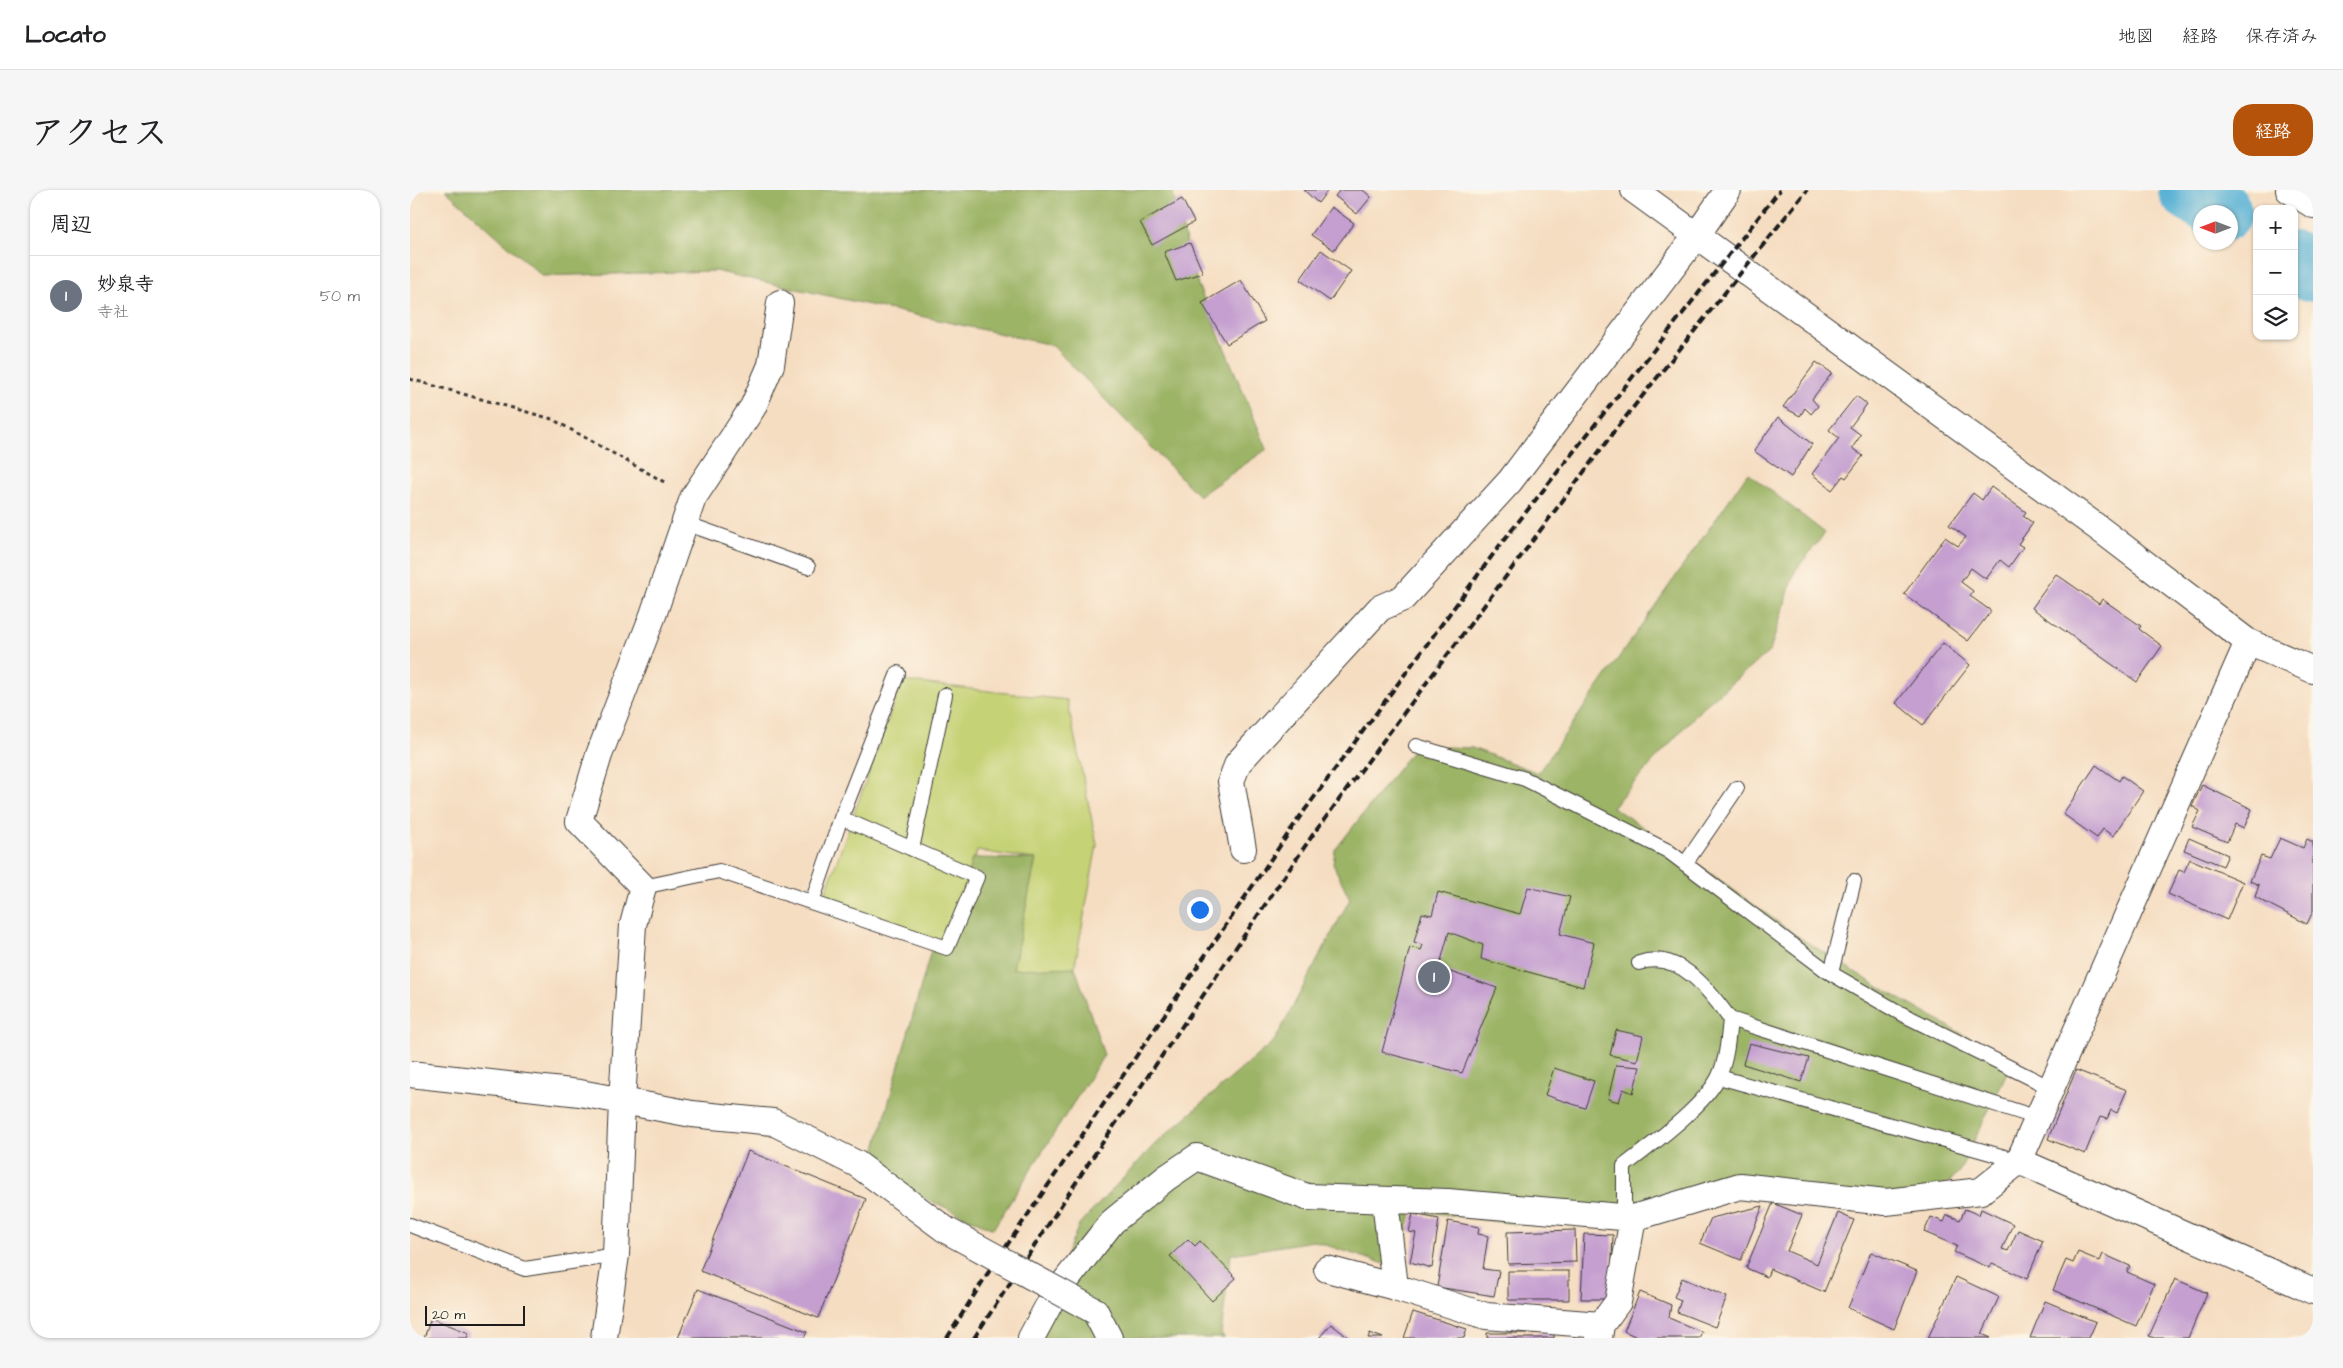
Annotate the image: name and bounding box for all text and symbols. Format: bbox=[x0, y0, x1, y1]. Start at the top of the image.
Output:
text: Locato bbox=[25, 18, 106, 52]
text: 地図 bbox=[2118, 24, 2154, 49]
text: 経路 bbox=[2182, 24, 2218, 49]
text: 保存済み bbox=[2246, 24, 2318, 49]
button: 経路 bbox=[2233, 104, 2313, 156]
text: アクセス bbox=[30, 109, 168, 158]
north arrow bbox=[2193, 205, 2238, 250]
map controls bbox=[2253, 205, 2298, 340]
button: + bbox=[2253, 205, 2298, 250]
text: 周辺 bbox=[50, 210, 92, 239]
button: − bbox=[2253, 250, 2298, 295]
text: 妙泉寺 bbox=[97, 271, 154, 298]
text: 1 bbox=[65, 285, 67, 307]
text: 50 m bbox=[320, 285, 360, 307]
button: layers bbox=[2253, 295, 2298, 340]
text: 寺社 bbox=[97, 301, 129, 323]
your location bbox=[1187, 897, 1213, 923]
pin: 1 bbox=[1418, 958, 1450, 996]
scale bar bbox=[425, 1303, 525, 1326]
text: 20 m bbox=[432, 1305, 465, 1325]

